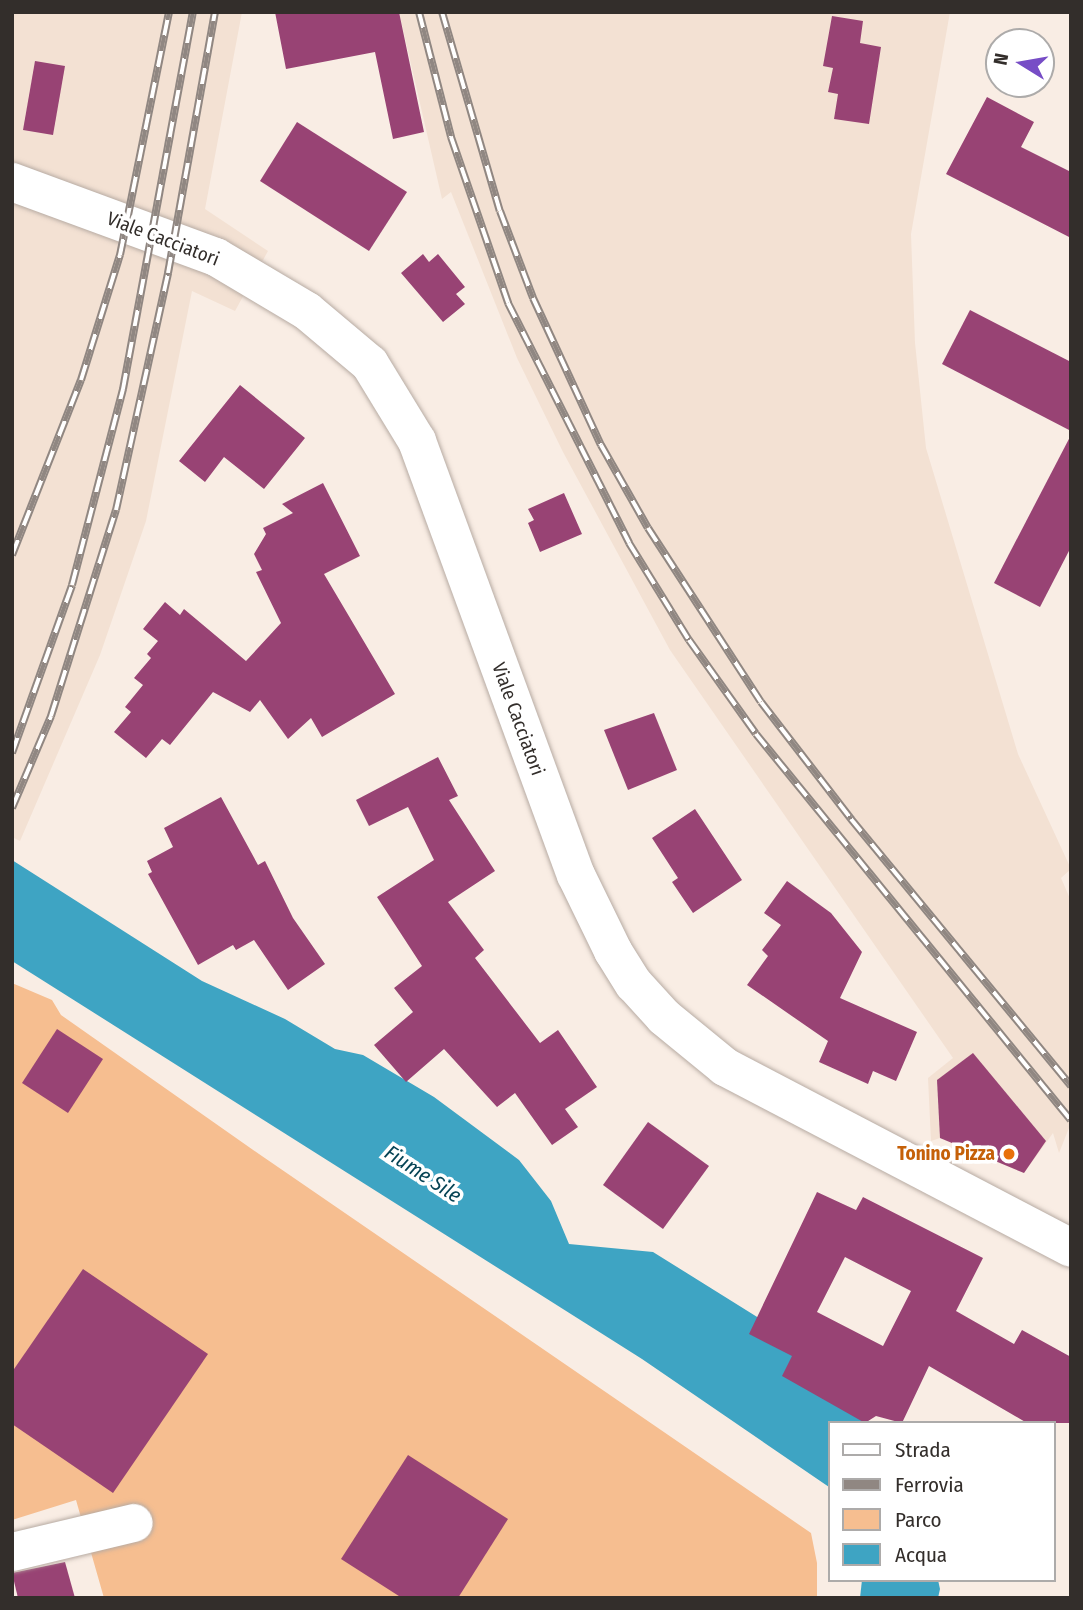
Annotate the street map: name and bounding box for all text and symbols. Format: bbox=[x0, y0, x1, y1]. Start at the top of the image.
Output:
north arrow bbox=[985, 28, 1055, 98]
text: N bbox=[988, 52, 1013, 67]
street label: Viale Cacciatori bbox=[104, 207, 222, 271]
street label: Viale Cacciatori bbox=[487, 659, 549, 779]
water label: Fiume Sile bbox=[380, 1140, 466, 1208]
place label: Tonino Pizza bbox=[897, 1143, 995, 1165]
marker: Tonino Pizza bbox=[1001, 1146, 1017, 1162]
legend bbox=[828, 1421, 1055, 1582]
text: Strada bbox=[895, 1437, 951, 1463]
text: Ferrovia bbox=[895, 1472, 964, 1498]
text: Parco bbox=[895, 1507, 942, 1533]
text: Acqua bbox=[895, 1542, 947, 1568]

